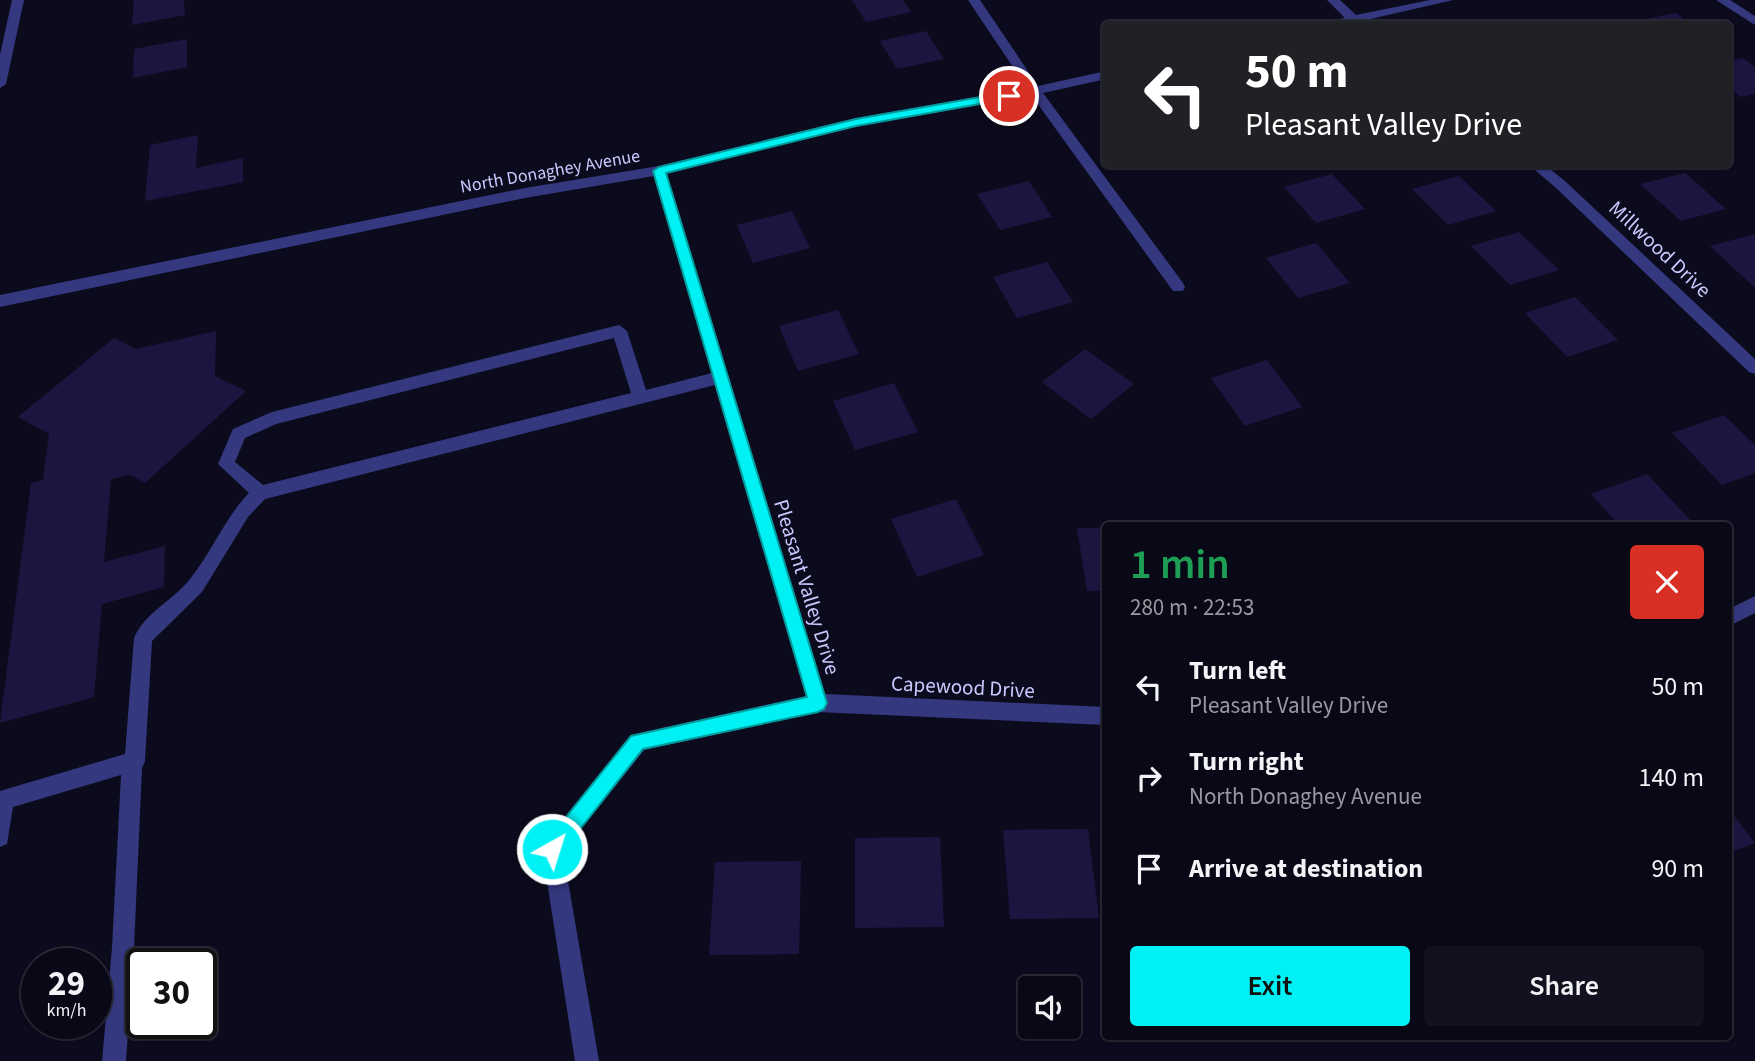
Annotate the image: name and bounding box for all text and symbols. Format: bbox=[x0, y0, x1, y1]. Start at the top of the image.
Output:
text: 50 m bbox=[1245, 37, 1349, 107]
icon: left bbox=[1130, 49, 1221, 140]
pin bbox=[979, 66, 1039, 126]
icon: arrive bbox=[990, 77, 1028, 115]
text: Pleasant Valley Drive bbox=[1245, 102, 1522, 148]
street label: North Donaghey Avenue bbox=[458, 143, 642, 200]
street label: Millwood Drive bbox=[1602, 194, 1718, 304]
street label: Pleasant Valley Drive bbox=[766, 496, 848, 678]
text: 1 min bbox=[1130, 535, 1230, 595]
button: close bbox=[1630, 545, 1704, 619]
text: 280 m · 22:53 bbox=[1130, 591, 1254, 624]
text: Turn left bbox=[1189, 652, 1286, 689]
street label: Capewood Drive bbox=[890, 668, 1036, 706]
icon: left bbox=[1130, 668, 1168, 706]
text: 50 m bbox=[1651, 668, 1704, 705]
text: Pleasant Valley Drive bbox=[1189, 689, 1388, 722]
text: Turn right bbox=[1189, 743, 1304, 780]
icon: right bbox=[1130, 759, 1168, 797]
text: 140 m bbox=[1638, 759, 1704, 796]
text: North Donaghey Avenue bbox=[1189, 780, 1422, 813]
position arrow bbox=[515, 812, 589, 886]
icon: arrive bbox=[1130, 850, 1168, 888]
text: Arrive at destination bbox=[1189, 850, 1423, 887]
text: 90 m bbox=[1651, 850, 1704, 887]
button: Exit bbox=[1130, 946, 1410, 1026]
button: Share bbox=[1424, 946, 1704, 1026]
speed limit sign: 30 bbox=[126, 948, 217, 1039]
text: 29 bbox=[48, 959, 85, 1009]
map controls bbox=[1018, 976, 1081, 1039]
button: sound bbox=[1018, 976, 1081, 1039]
text: km/h bbox=[47, 998, 86, 1023]

